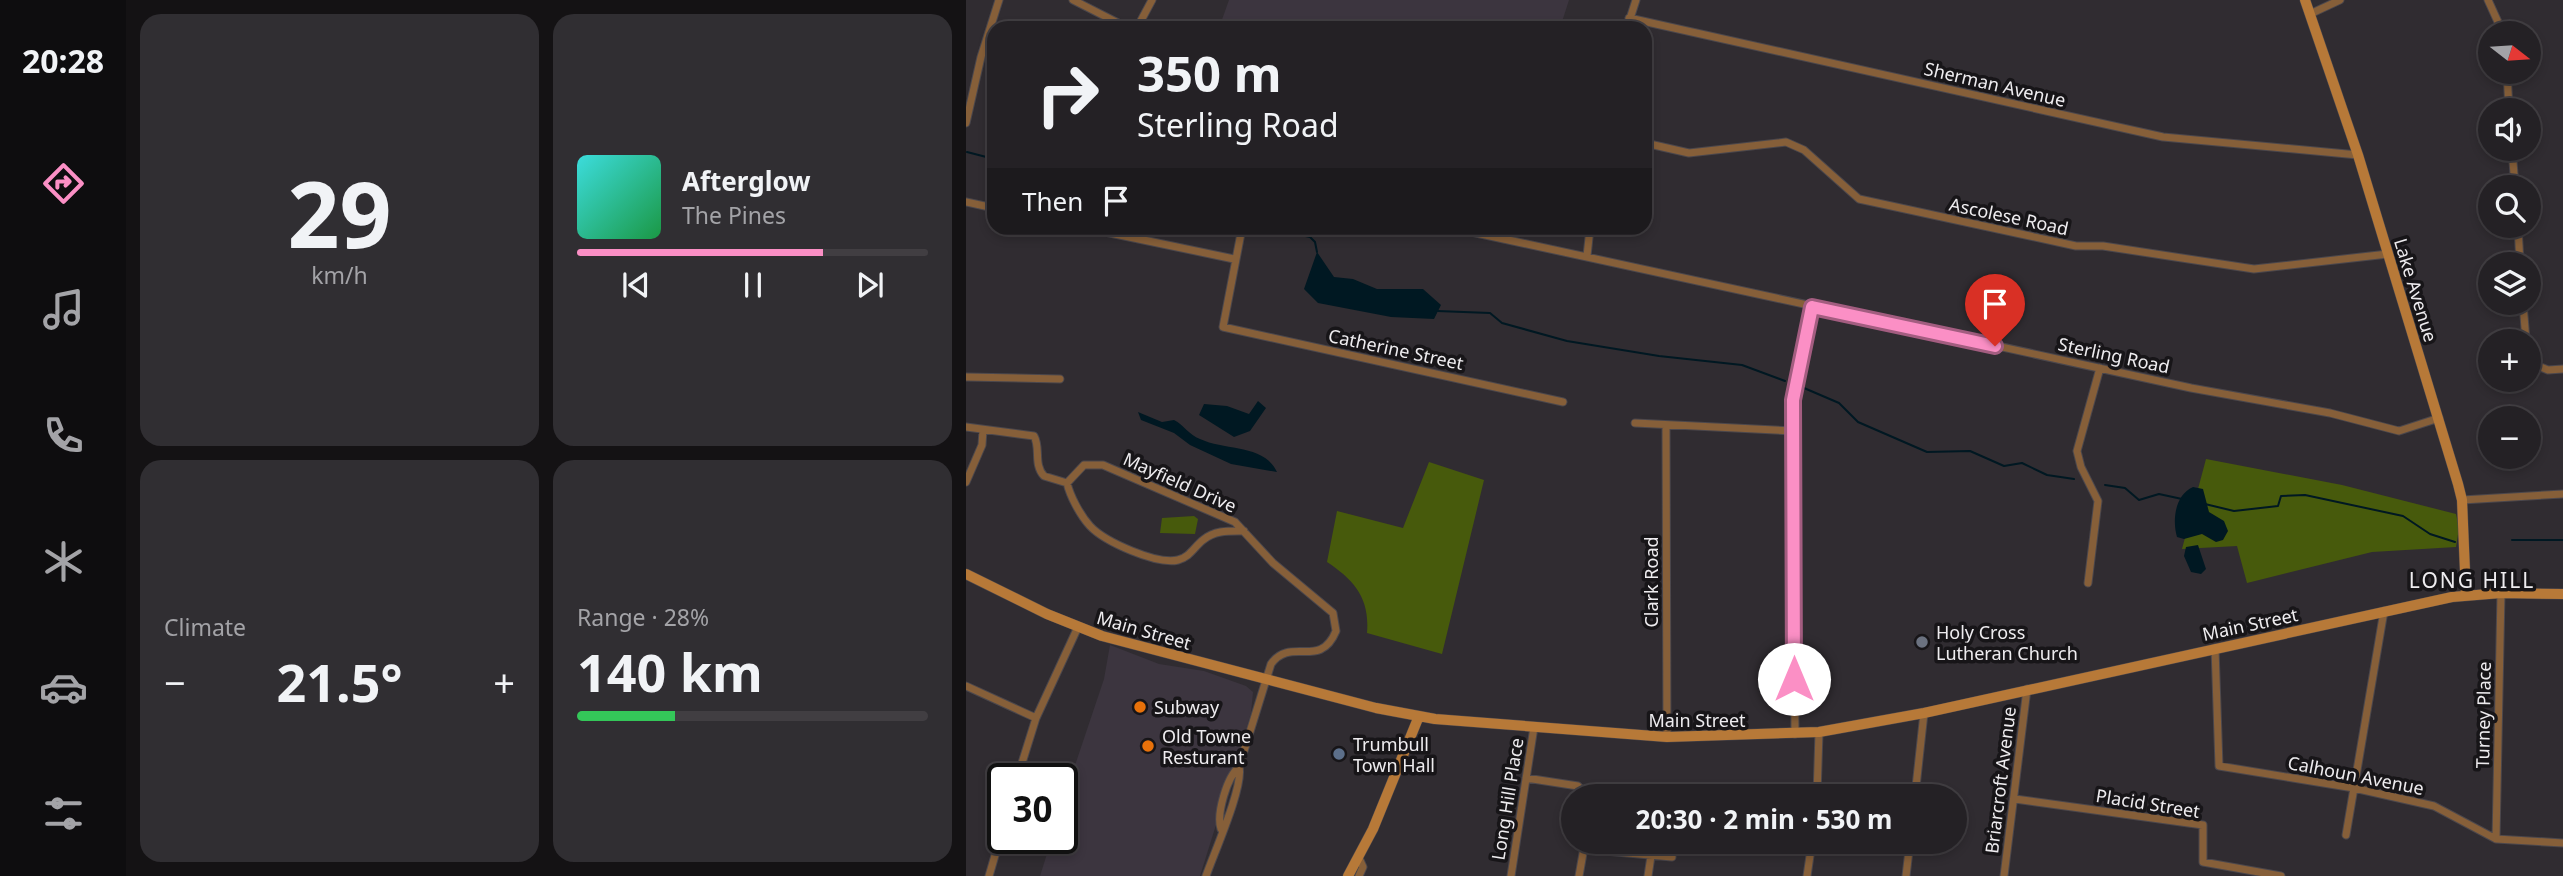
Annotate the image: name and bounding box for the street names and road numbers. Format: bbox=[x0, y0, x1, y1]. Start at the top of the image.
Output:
street label: Sherman Avenue bbox=[1922, 56, 2068, 112]
street label: Ascolese Road bbox=[1947, 192, 2071, 240]
street label: Lake Avenue bbox=[2389, 235, 2443, 345]
street label: Catherine Street bbox=[1326, 323, 1466, 375]
street label: Sterling Road bbox=[2056, 331, 2172, 379]
street label: Mayfield Drive bbox=[1120, 446, 1240, 518]
street label: Clark Road bbox=[1639, 536, 1663, 628]
street label: Main Street bbox=[2200, 602, 2300, 646]
street label: Main Street bbox=[1094, 605, 1194, 655]
street label: Turney Place bbox=[2470, 661, 2496, 769]
street label: Briarcroft Avenue bbox=[1979, 705, 2021, 855]
street label: Main Street bbox=[1648, 708, 1746, 732]
street label: Long Hill Place bbox=[1485, 736, 1529, 862]
street label: Calhoun Avenue bbox=[2286, 750, 2426, 800]
street label: Placid Street bbox=[2094, 783, 2202, 823]

